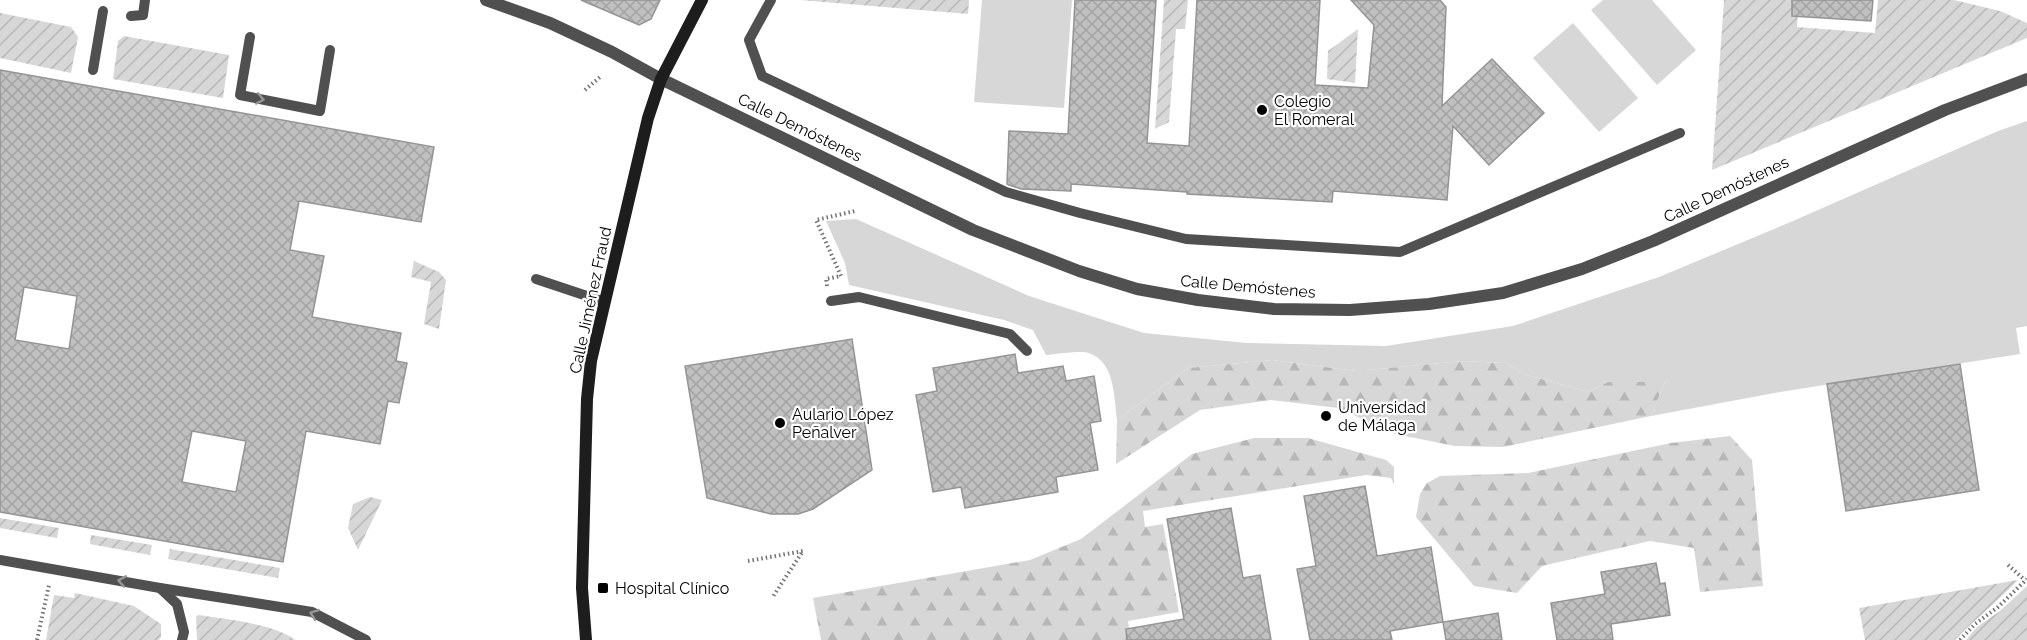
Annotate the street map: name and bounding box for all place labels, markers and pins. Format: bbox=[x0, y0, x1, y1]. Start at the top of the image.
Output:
place label: Colegio El Romeral bbox=[1274, 92, 1355, 129]
marker: Colegio El Romeral bbox=[1255, 103, 1269, 117]
place label: Universidad de Málaga bbox=[1338, 398, 1426, 435]
place label: Aulario López Peñalver bbox=[792, 405, 894, 442]
marker: Universidad de Málaga bbox=[1319, 409, 1333, 423]
marker: Aulario López Peñalver bbox=[773, 416, 787, 430]
place label: Hospital Clínico bbox=[615, 579, 729, 598]
marker: Hospital Clínico bbox=[596, 581, 610, 595]

